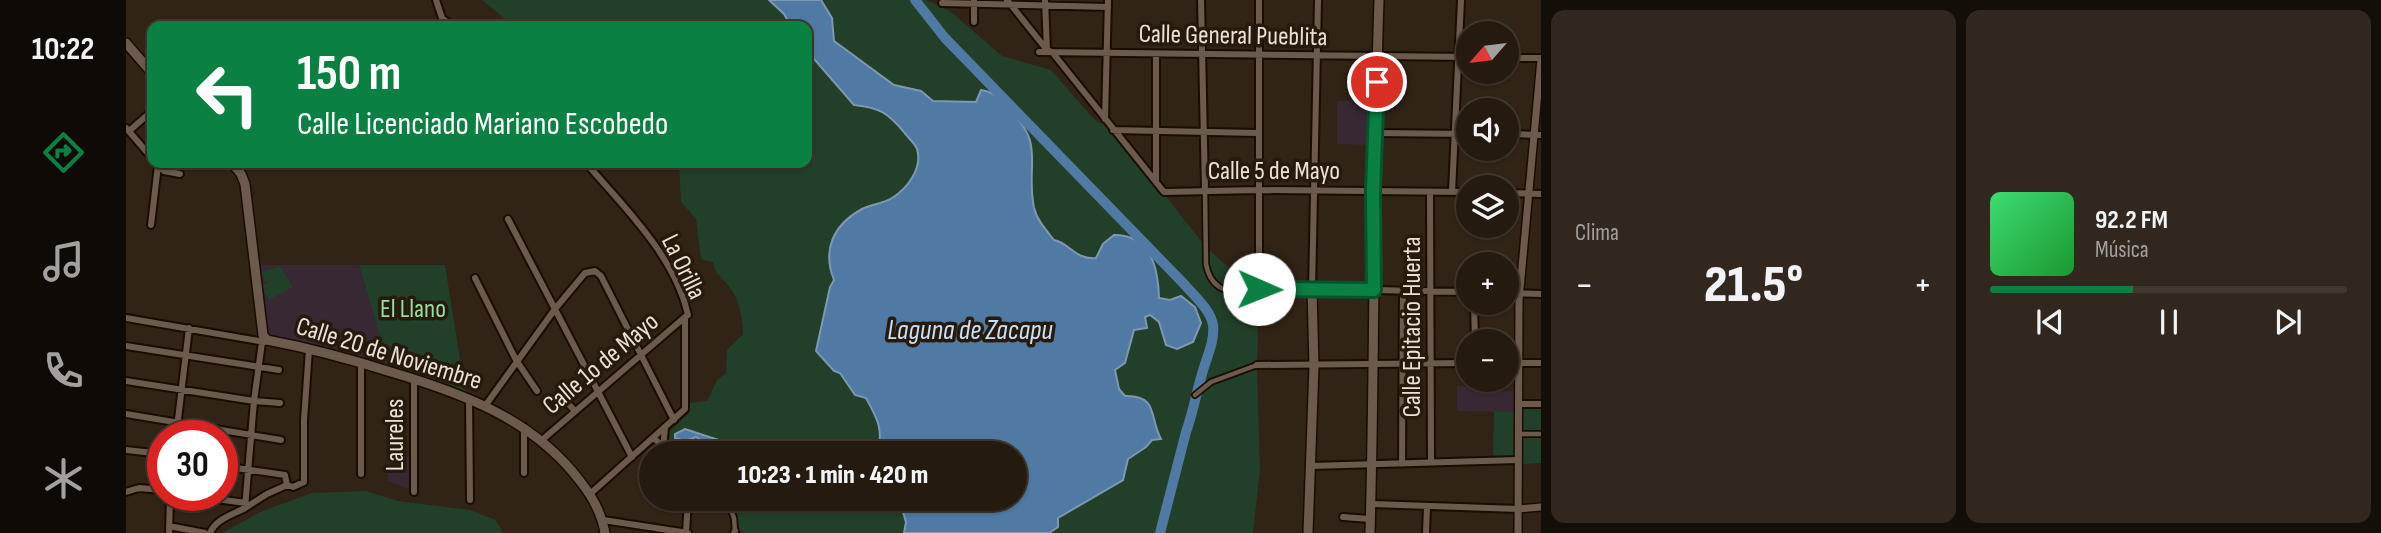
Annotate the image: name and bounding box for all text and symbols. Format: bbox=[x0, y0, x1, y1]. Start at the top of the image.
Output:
street label: Calle General Pueblita bbox=[1138, 19, 1328, 53]
north arrow bbox=[1456, 21, 1519, 84]
map controls bbox=[1456, 21, 1519, 392]
text: 10:22 bbox=[32, 30, 94, 69]
text: 150 m bbox=[297, 45, 401, 104]
icon: left bbox=[182, 49, 273, 140]
pin bbox=[1347, 52, 1407, 112]
icon: arrive bbox=[1358, 63, 1396, 101]
button: sound bbox=[1456, 98, 1519, 161]
text: Calle Licenciado Mariano Escobedo bbox=[297, 105, 668, 144]
icon: directions bbox=[39, 128, 88, 177]
street label: Calle 5 de Mayo bbox=[1208, 156, 1340, 187]
button: layers bbox=[1456, 175, 1519, 238]
text: 92.2 FM bbox=[2095, 205, 2168, 236]
text: Clima bbox=[1575, 219, 1619, 247]
street label: La Orilla bbox=[654, 229, 712, 305]
text: Música bbox=[2095, 236, 2149, 264]
icon: music bbox=[39, 237, 88, 286]
street label: Calle Epitacio Huerta bbox=[1397, 237, 1428, 417]
position arrow bbox=[1222, 252, 1296, 326]
button: + bbox=[1456, 252, 1519, 315]
text: 21.5° bbox=[1704, 254, 1803, 317]
text: − bbox=[1575, 263, 1594, 308]
text: + bbox=[1913, 263, 1932, 308]
park label: El Llano bbox=[380, 294, 446, 325]
icon: previous bbox=[2031, 303, 2069, 341]
icon: pause bbox=[2150, 303, 2188, 341]
icon: next bbox=[2269, 303, 2307, 341]
street label: Calle 1o de Mayo bbox=[537, 307, 665, 421]
street label: Calle 20 de Noviembre bbox=[292, 311, 486, 397]
water label: Laguna de Zacapu bbox=[887, 314, 1053, 347]
button: − bbox=[1456, 329, 1519, 392]
icon: phone bbox=[39, 346, 88, 395]
street label: Laureles bbox=[380, 399, 411, 471]
speed limit sign: 30 bbox=[147, 420, 238, 511]
icon: climate bbox=[39, 454, 88, 503]
text: 10:23 · 1 min · 420 m bbox=[738, 460, 928, 491]

